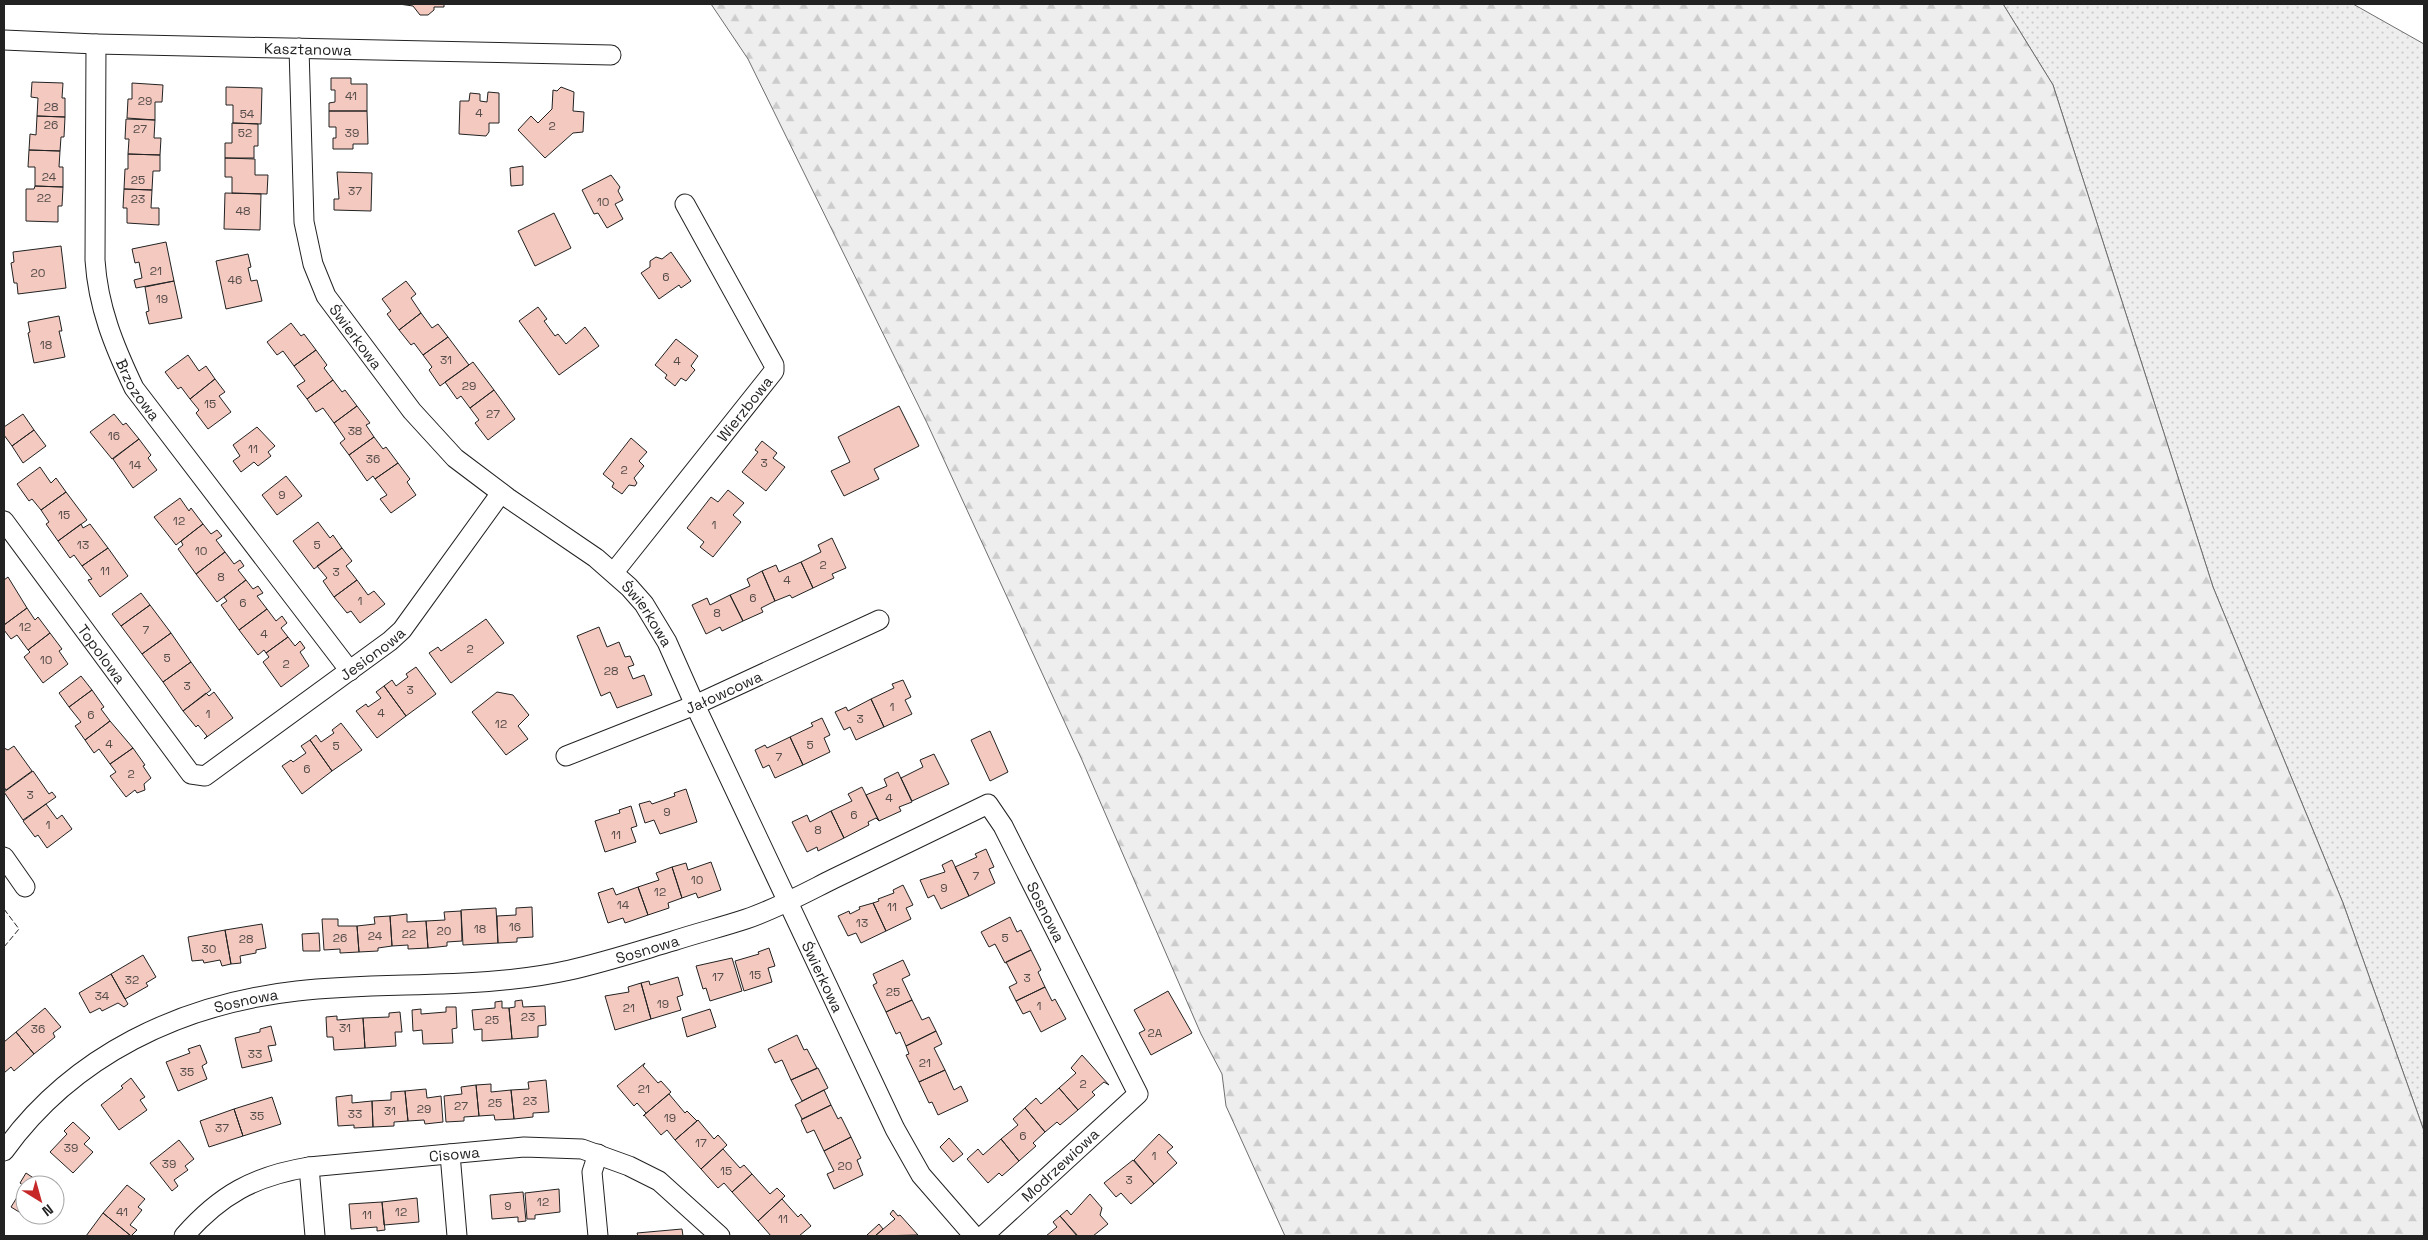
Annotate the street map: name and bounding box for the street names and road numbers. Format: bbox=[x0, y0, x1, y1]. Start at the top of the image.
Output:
street label: Kasztanowa bbox=[264, 38, 352, 59]
street label: Świerkowa bbox=[326, 300, 387, 373]
street label: Brzozowa bbox=[112, 356, 165, 424]
street label: Wierzbowa bbox=[712, 372, 776, 445]
street label: Świerkowa bbox=[618, 576, 677, 650]
street label: Topolowa bbox=[74, 620, 130, 687]
street label: Jesionowa bbox=[336, 622, 409, 684]
street label: Jałowcowa bbox=[682, 666, 765, 717]
street label: Sosnowa bbox=[1023, 878, 1070, 945]
street label: Sosnowa bbox=[613, 930, 682, 967]
street label: Świerkowa bbox=[798, 938, 848, 1016]
street label: Sosnowa bbox=[212, 984, 280, 1016]
street label: Modrzewiowa bbox=[1017, 1124, 1103, 1206]
street label: Cisowa bbox=[428, 1142, 481, 1165]

